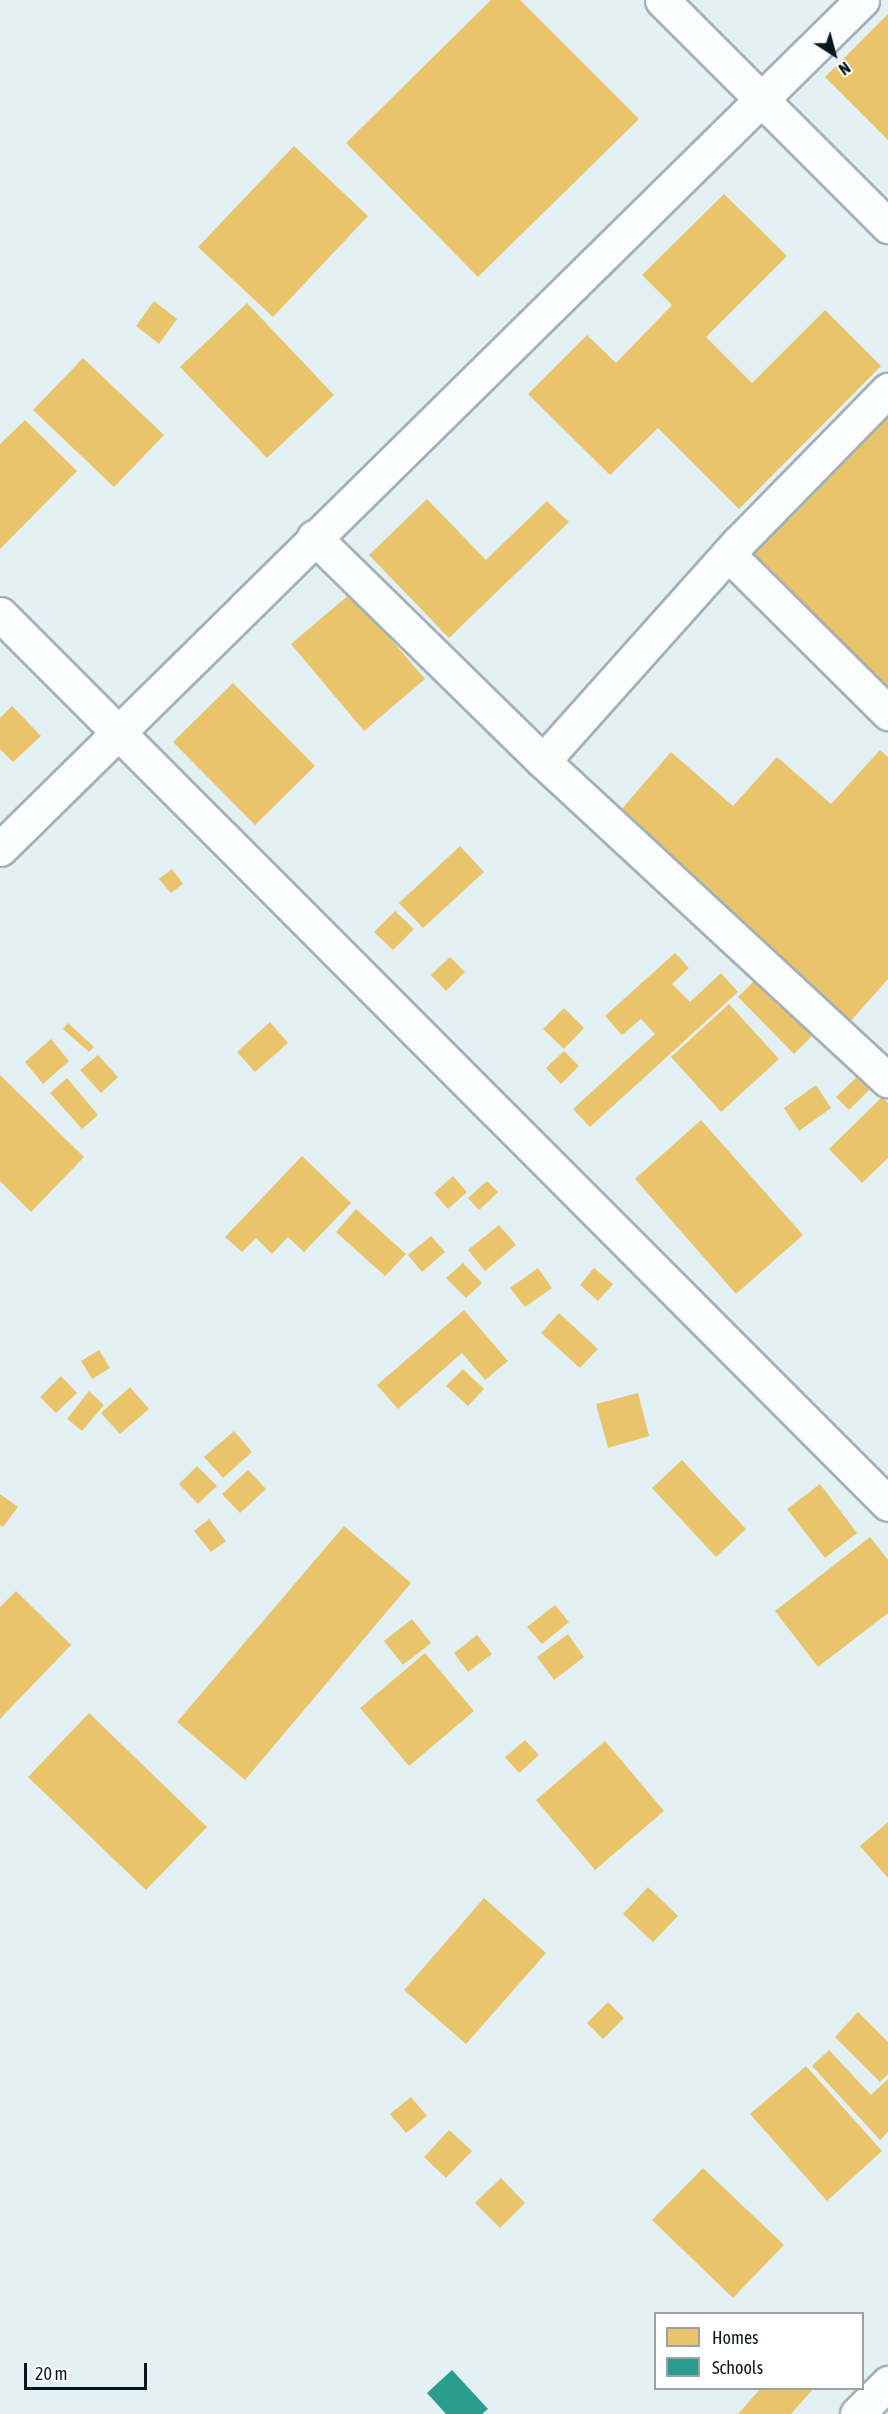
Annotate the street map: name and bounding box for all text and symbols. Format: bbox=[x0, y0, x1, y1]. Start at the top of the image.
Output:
north arrow bbox=[804, 24, 864, 84]
text: N bbox=[835, 58, 854, 79]
legend bbox=[654, 2312, 864, 2390]
text: Homes bbox=[712, 2327, 758, 2348]
scale bar bbox=[27, 2351, 150, 2389]
text: Schools bbox=[712, 2357, 763, 2378]
text: 20 m bbox=[35, 2363, 67, 2384]

